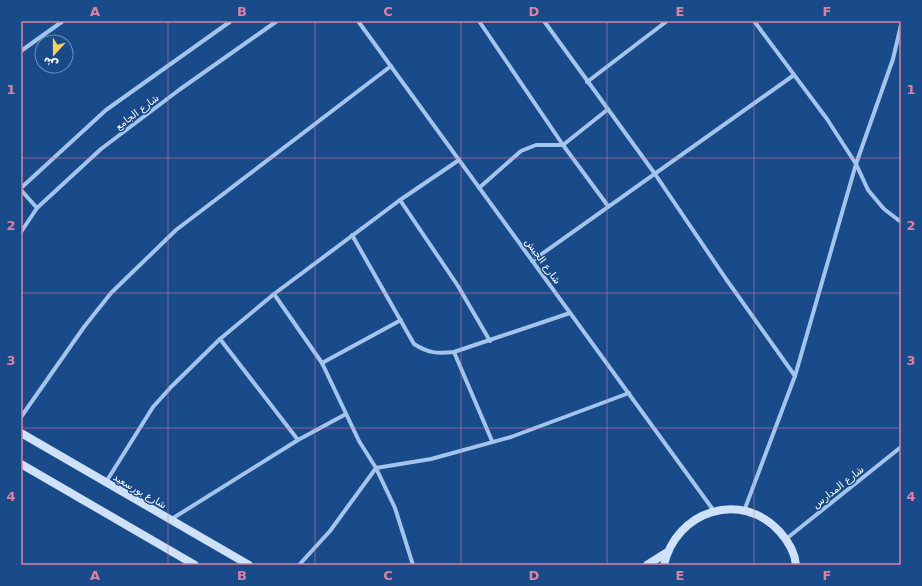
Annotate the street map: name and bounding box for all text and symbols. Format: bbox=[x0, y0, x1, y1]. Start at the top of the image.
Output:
text: A bbox=[90, 4, 100, 19]
text: B bbox=[237, 4, 247, 19]
text: C bbox=[383, 4, 393, 19]
text: D bbox=[529, 4, 540, 19]
text: E bbox=[676, 4, 684, 19]
text: F bbox=[823, 4, 831, 19]
north arrow bbox=[34, 34, 74, 74]
text: ش bbox=[41, 54, 60, 72]
text: 1 bbox=[6, 82, 16, 97]
text: 1 bbox=[906, 82, 916, 97]
street label: شارع الجامع bbox=[113, 92, 161, 133]
text: 2 bbox=[6, 218, 16, 233]
text: 2 bbox=[906, 218, 916, 233]
street label: شارع الجيش bbox=[522, 236, 563, 286]
text: 3 bbox=[6, 353, 16, 368]
text: 3 bbox=[906, 353, 916, 368]
street label: شارع المدارس bbox=[810, 464, 866, 511]
street label: شارع بورسعيد bbox=[111, 471, 169, 512]
text: 4 bbox=[6, 489, 16, 504]
text: 4 bbox=[906, 489, 916, 504]
text: A bbox=[90, 568, 100, 583]
text: B bbox=[237, 568, 247, 583]
text: C bbox=[383, 568, 393, 583]
text: D bbox=[529, 568, 540, 583]
text: E bbox=[676, 568, 684, 583]
text: F bbox=[823, 568, 831, 583]

